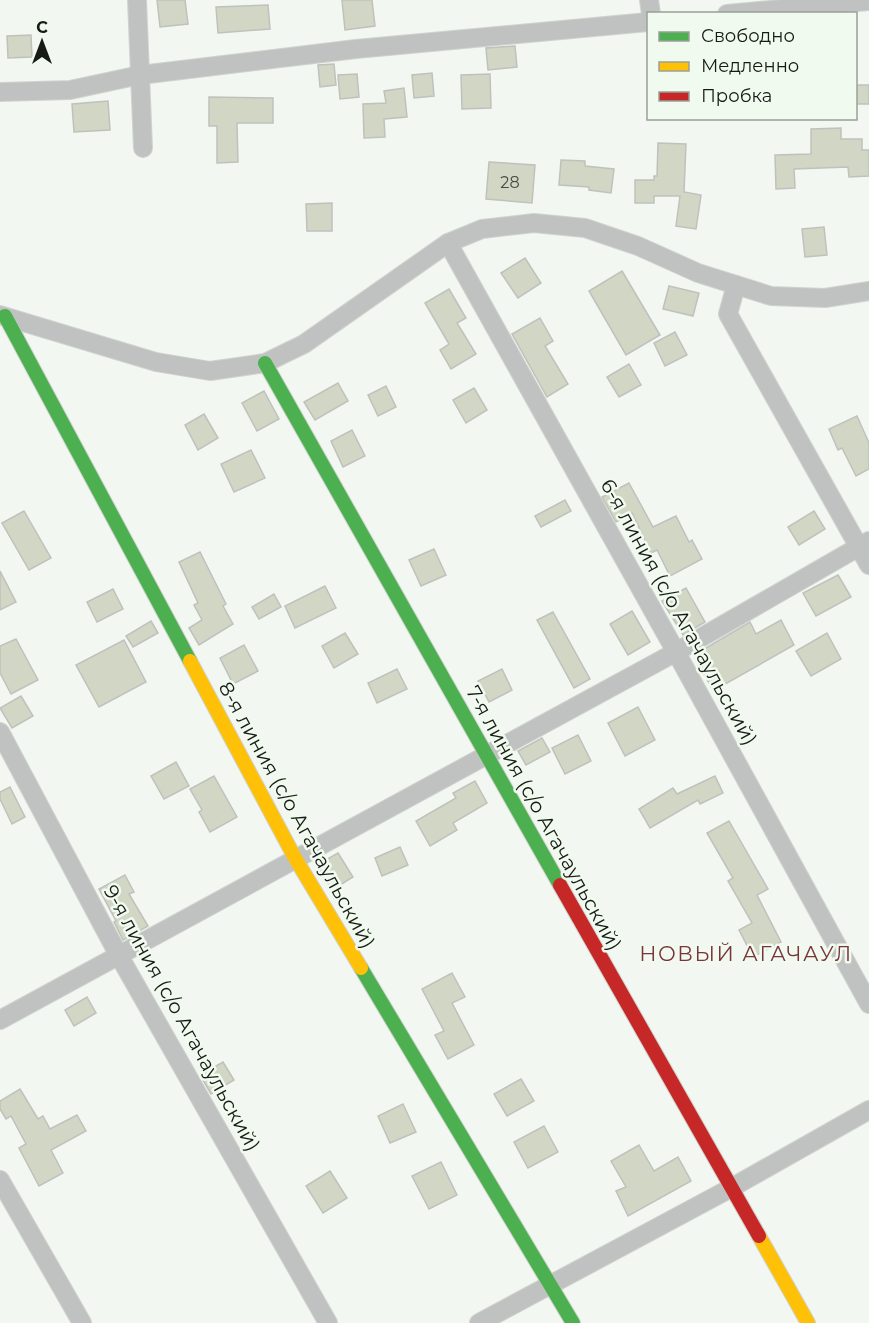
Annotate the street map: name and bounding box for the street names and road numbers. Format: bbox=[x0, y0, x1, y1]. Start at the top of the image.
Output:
street label: 6-я линия (с/о Агачаульский) bbox=[596, 475, 762, 749]
street label: 8-я линия (с/о Агачаульский) bbox=[214, 678, 380, 952]
street label: 7-я линия (с/о Агачаульский) bbox=[461, 682, 627, 954]
street label: 9-я линия (с/о Агачаульский) bbox=[99, 881, 265, 1155]

